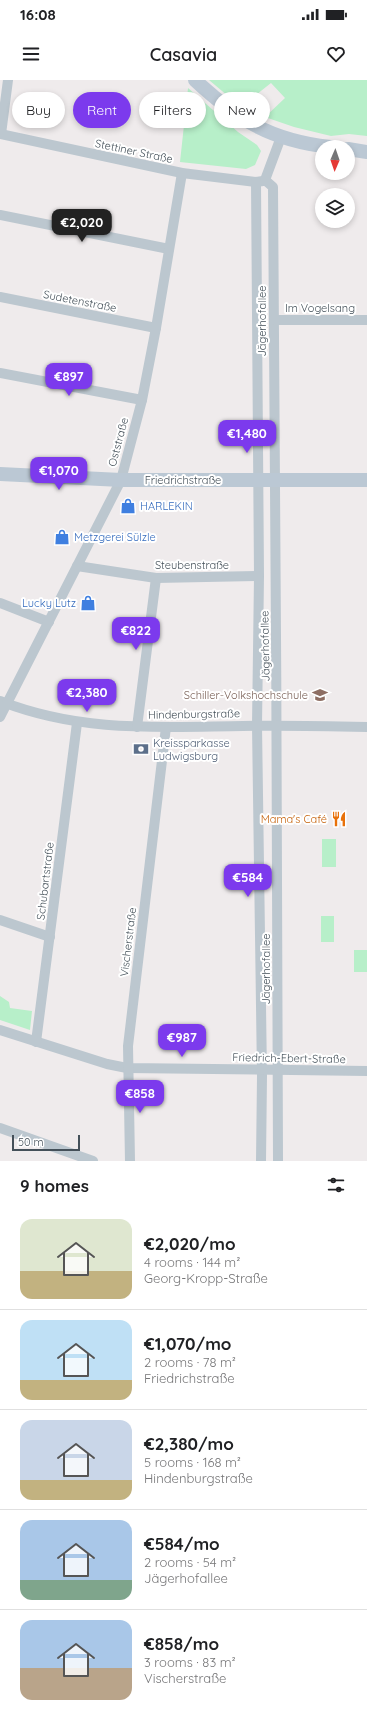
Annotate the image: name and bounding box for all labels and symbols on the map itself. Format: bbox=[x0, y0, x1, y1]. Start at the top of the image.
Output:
street label: Stettiner Straße bbox=[94, 136, 174, 166]
north arrow bbox=[315, 140, 355, 180]
pin: €2,020 bbox=[49, 209, 115, 243]
street label: Jägerhofallee bbox=[255, 286, 269, 356]
street label: Sudetenstraße bbox=[42, 287, 118, 315]
street label: Im Vogelsang bbox=[285, 301, 355, 315]
pin: €897 bbox=[45, 363, 93, 397]
street label: Oststraße bbox=[105, 416, 131, 468]
pin: €1,480 bbox=[214, 420, 280, 454]
pin: €1,070 bbox=[26, 457, 92, 491]
street label: Friedrichstraße bbox=[145, 473, 221, 487]
shop icon: HARLEKIN bbox=[119, 497, 137, 515]
place label: HARLEKIN bbox=[140, 499, 193, 513]
shop icon: Metzgerei Sülzle bbox=[53, 528, 71, 546]
place label: Metzgerei Sülzle bbox=[74, 530, 156, 544]
street label: Steubenstraße bbox=[155, 558, 229, 572]
shop icon: Lucky Lutz bbox=[79, 594, 97, 612]
place label: Lucky Lutz bbox=[22, 596, 76, 610]
street label: Jägerhofallee bbox=[257, 610, 273, 682]
pin: €822 bbox=[112, 617, 160, 651]
pin: €2,380 bbox=[54, 679, 120, 713]
school or university icon: Schiller-Volkshochschule bbox=[311, 686, 329, 704]
place label: Schiller-Volkshochschule bbox=[184, 688, 308, 702]
street label: Hindenburgstraße bbox=[148, 706, 240, 722]
place label: Kreissparkasse Ludwigsburg bbox=[153, 736, 230, 763]
bank icon: Kreissparkasse Ludwigsburg bbox=[132, 740, 150, 758]
restaurant icon: Mama's Café bbox=[330, 810, 348, 828]
place label: Mama's Café bbox=[261, 812, 327, 826]
street label: Schubartstraße bbox=[33, 841, 57, 921]
pin: €584 bbox=[224, 864, 272, 898]
street label: Vischerstraße bbox=[117, 907, 139, 977]
street label: Jägerhofallee bbox=[259, 934, 273, 1004]
pin: €987 bbox=[158, 1024, 206, 1058]
street label: Friedrich-Ebert-Straße bbox=[232, 1050, 346, 1066]
pin: €858 bbox=[116, 1080, 164, 1114]
scale bar bbox=[12, 1133, 80, 1152]

